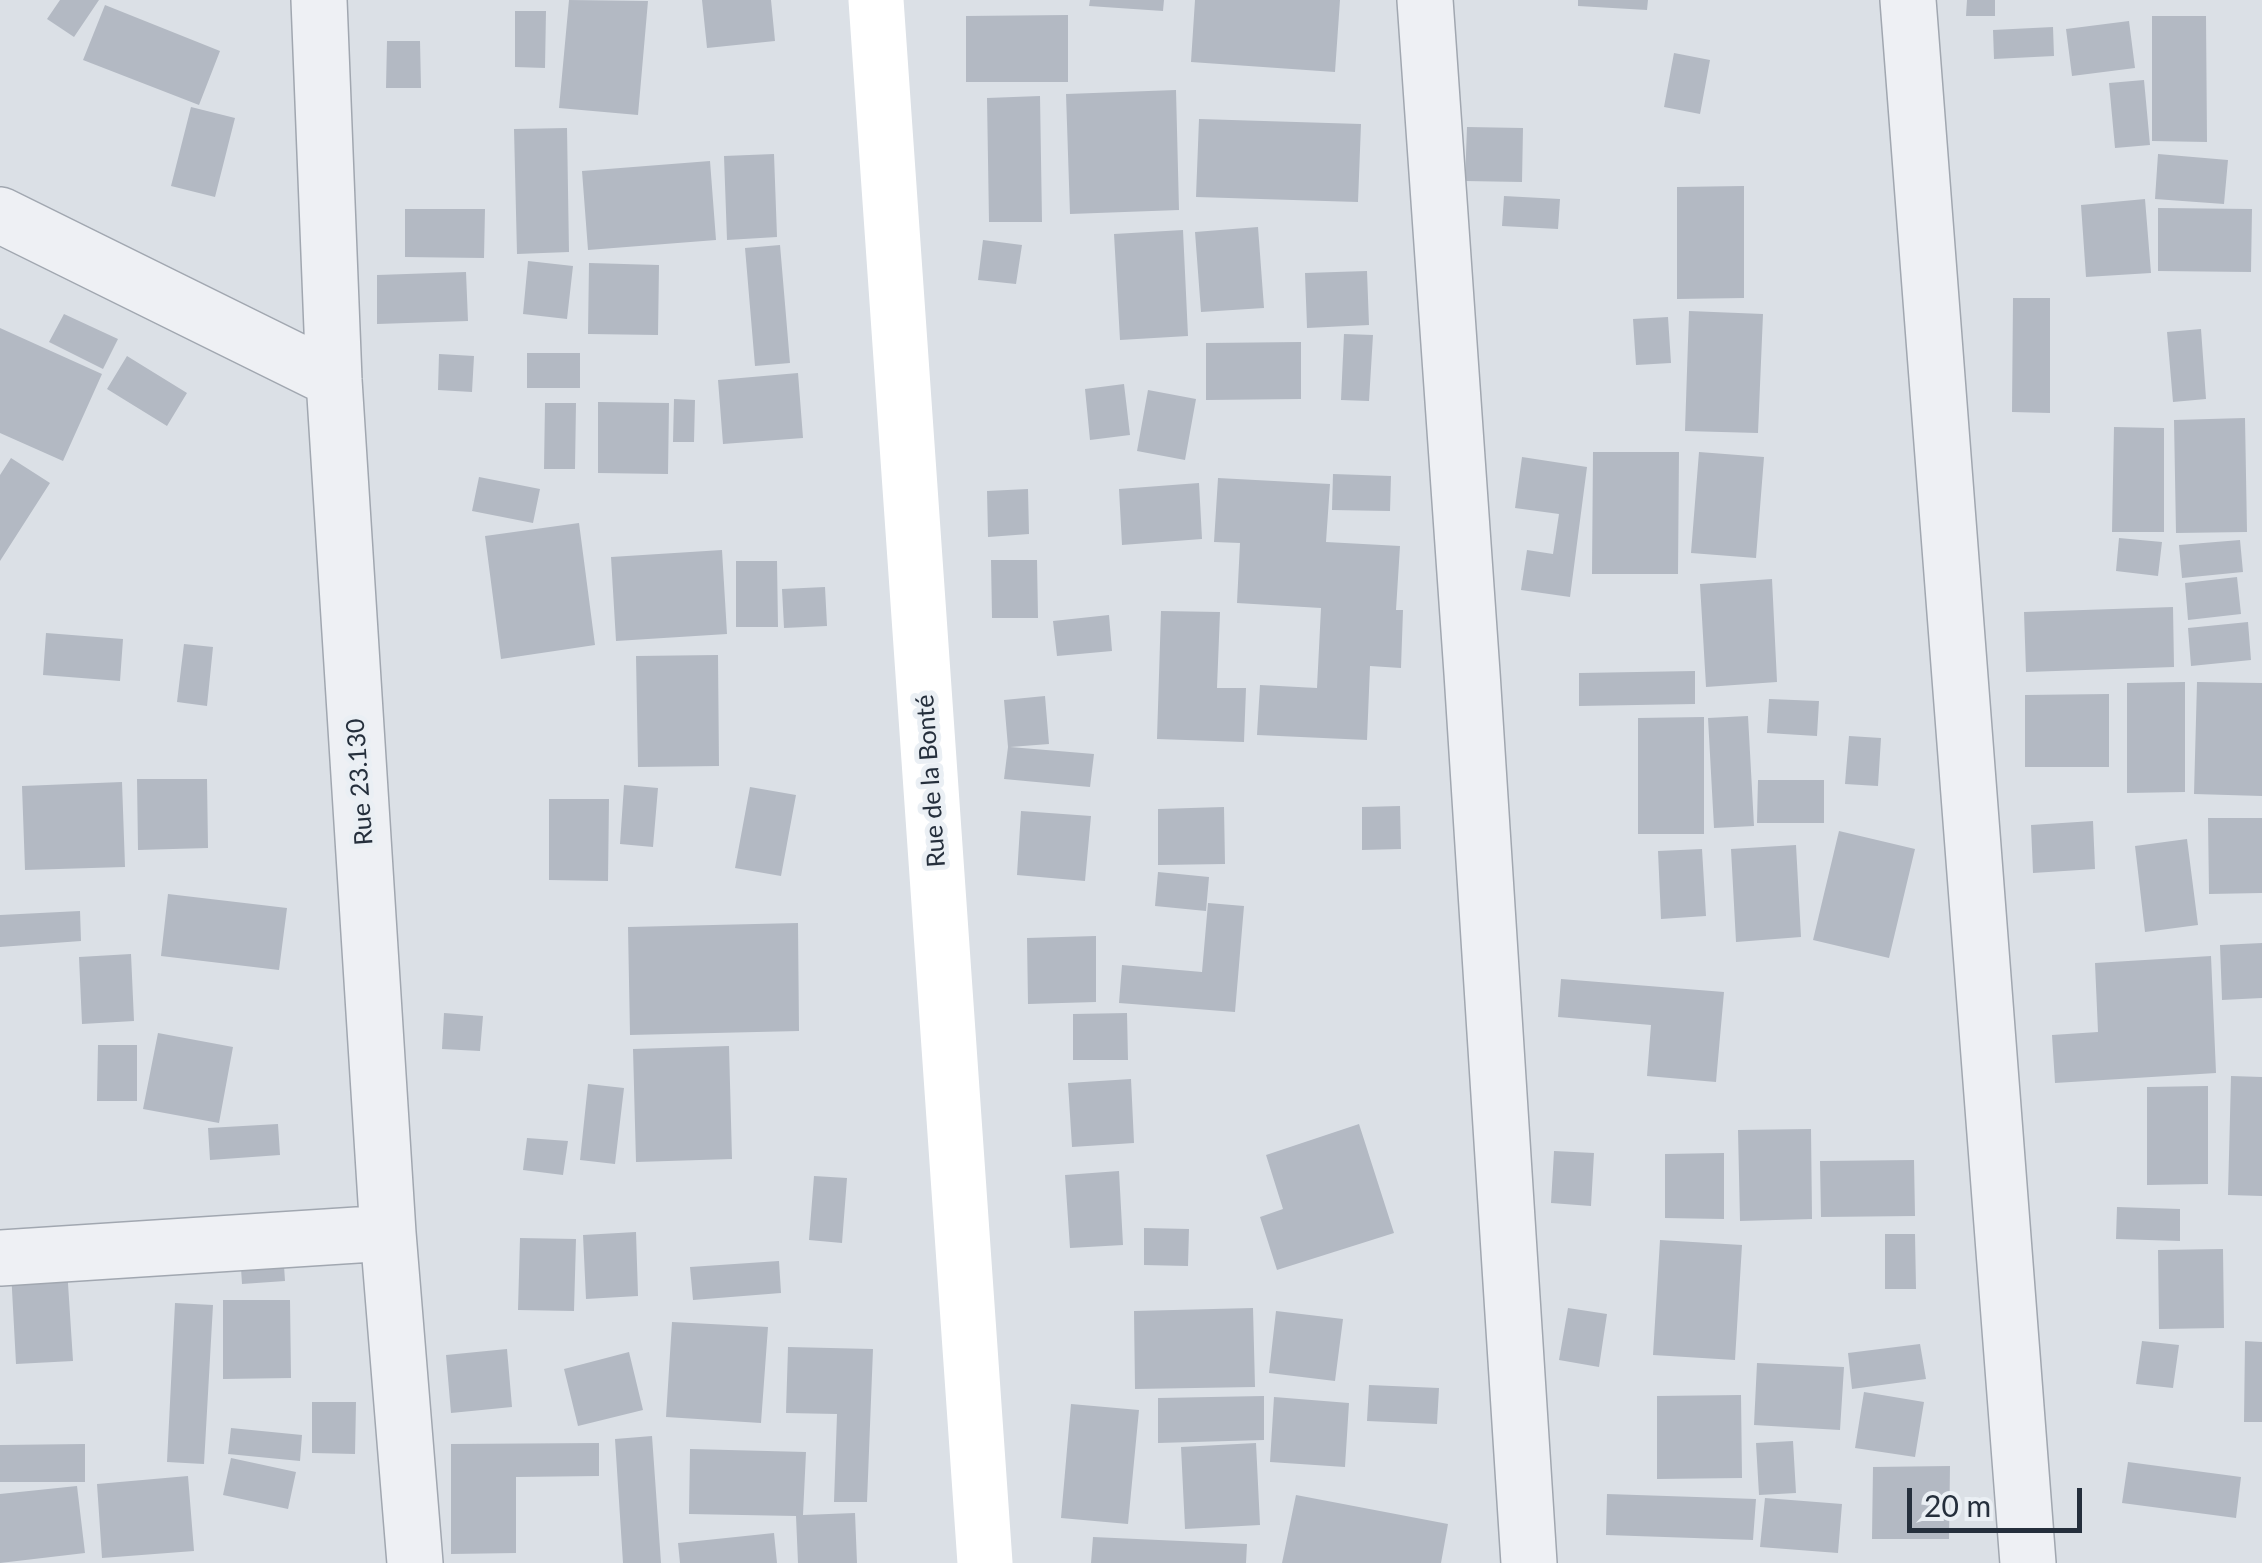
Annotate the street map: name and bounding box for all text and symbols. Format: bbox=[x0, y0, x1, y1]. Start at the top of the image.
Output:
street label: Rue de la Bonté bbox=[910, 694, 952, 868]
street label: Rue 23.130 bbox=[341, 718, 379, 846]
scale bar bbox=[1912, 1468, 2087, 1530]
text: 20 m bbox=[1924, 1487, 1991, 1523]

